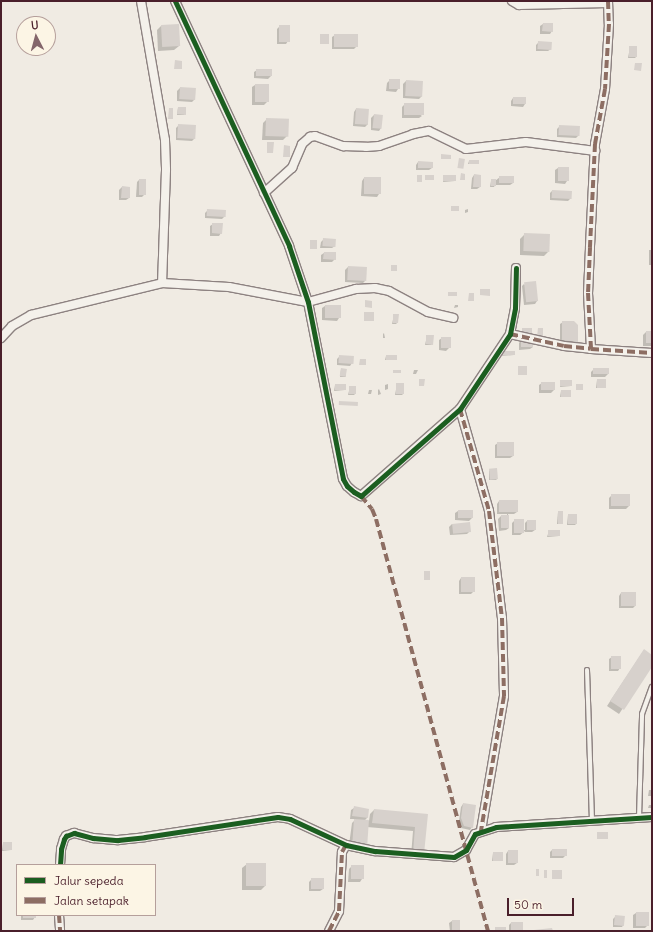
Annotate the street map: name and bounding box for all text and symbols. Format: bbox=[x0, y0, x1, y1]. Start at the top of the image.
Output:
north arrow bbox=[16, 16, 56, 56]
text: U bbox=[30, 18, 39, 32]
legend bbox=[16, 864, 156, 916]
text: Jalur sepeda bbox=[54, 873, 124, 888]
scale bar bbox=[509, 890, 576, 916]
text: Jalan setapak bbox=[54, 893, 129, 908]
text: 50 m bbox=[514, 897, 542, 912]

